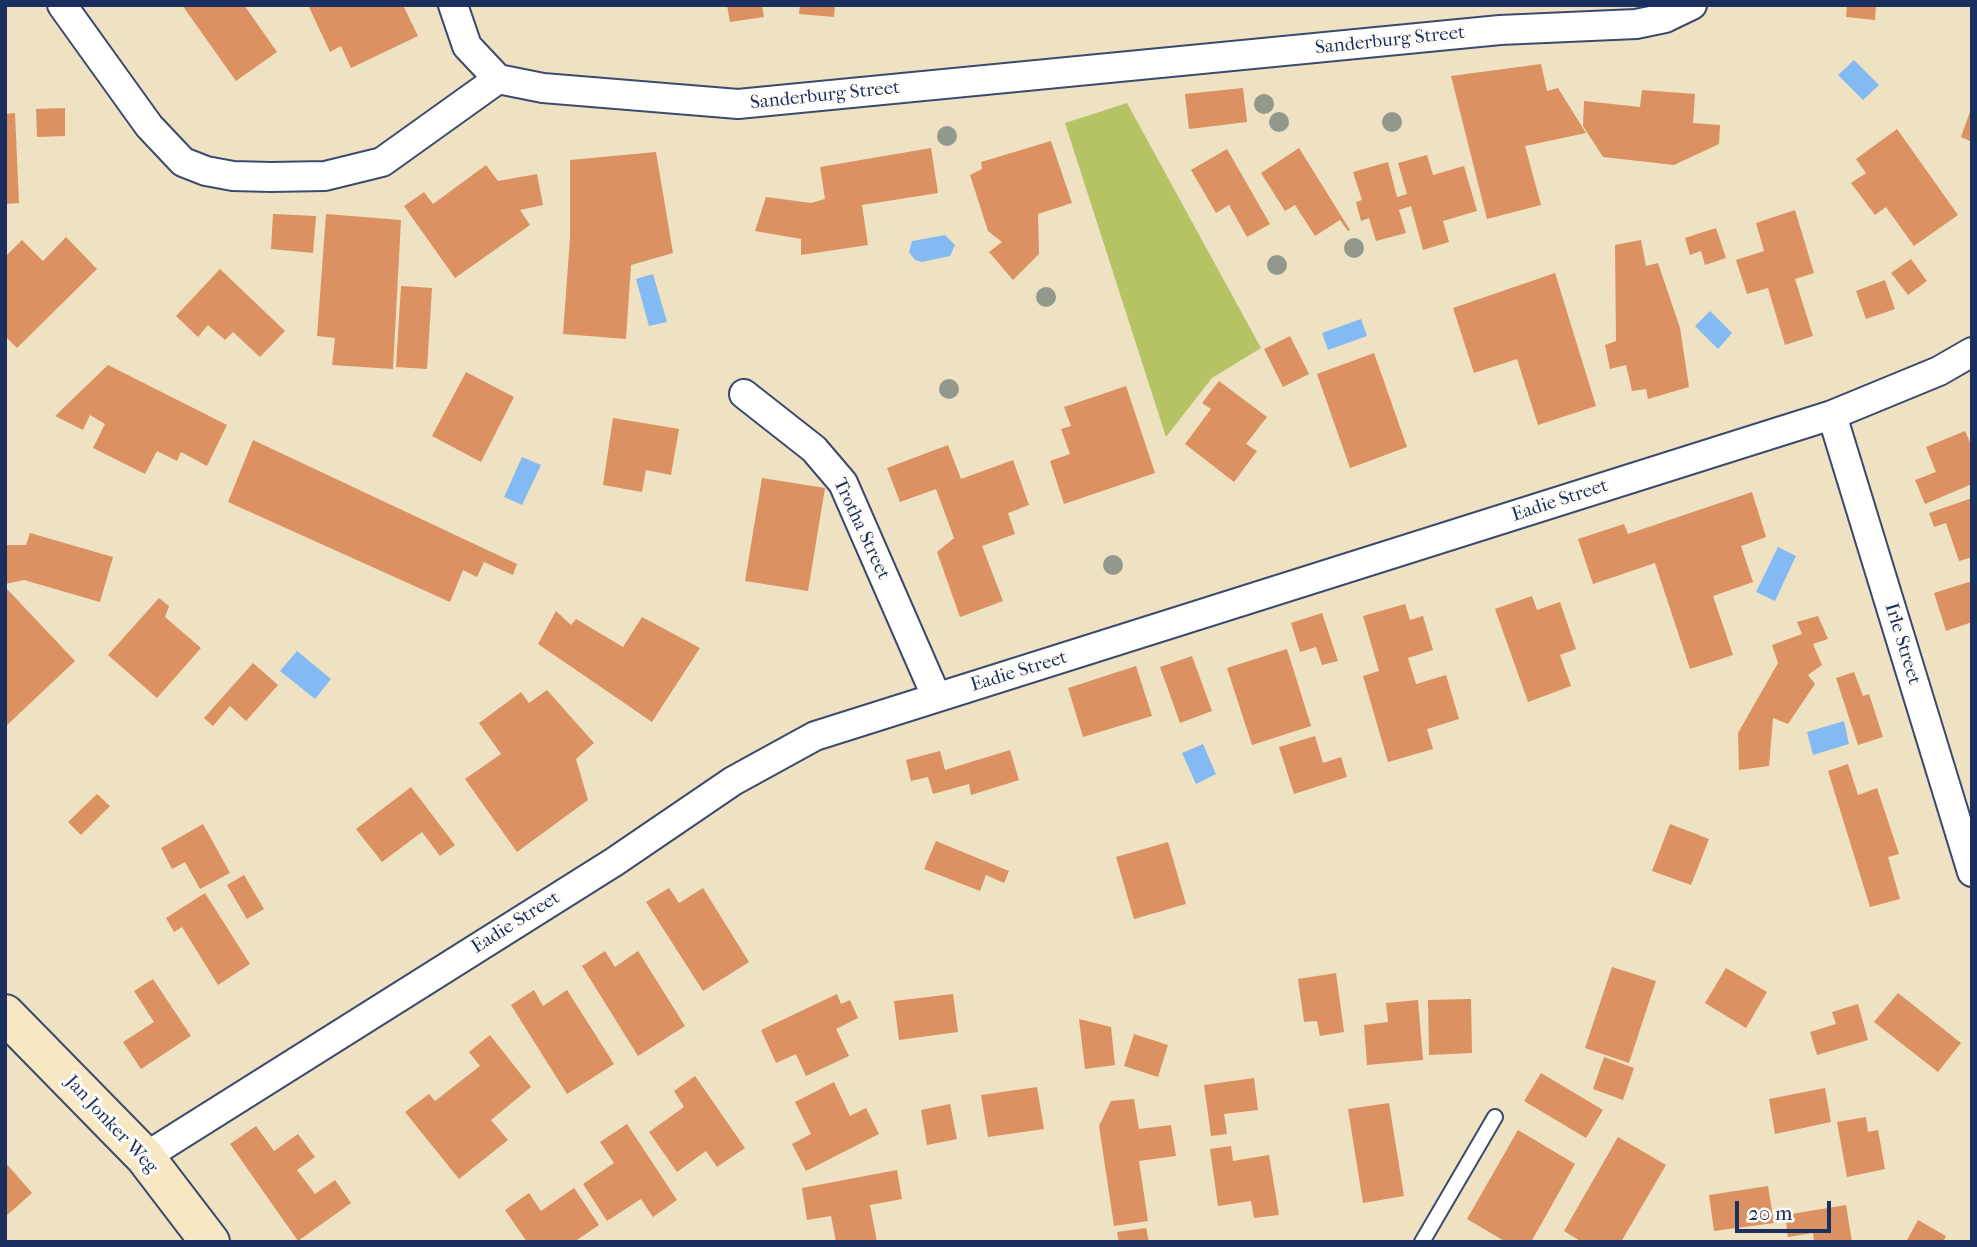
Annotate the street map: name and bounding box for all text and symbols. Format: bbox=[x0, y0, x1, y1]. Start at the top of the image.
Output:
street label: Sanderburg Street bbox=[1314, 22, 1466, 60]
street label: Sanderburg Street bbox=[749, 77, 901, 115]
street label: Trotha Street bbox=[828, 475, 894, 583]
street label: Eadie Street bbox=[1509, 475, 1611, 527]
street label: Irle Street bbox=[1879, 600, 1925, 688]
street label: Eadie Street bbox=[968, 647, 1070, 697]
street label: Eadie Street bbox=[468, 887, 564, 959]
street label: Jan Jonker Weg bbox=[60, 1071, 162, 1179]
scale bar bbox=[1739, 1188, 1835, 1232]
text: 20 m bbox=[1748, 1201, 1792, 1225]

